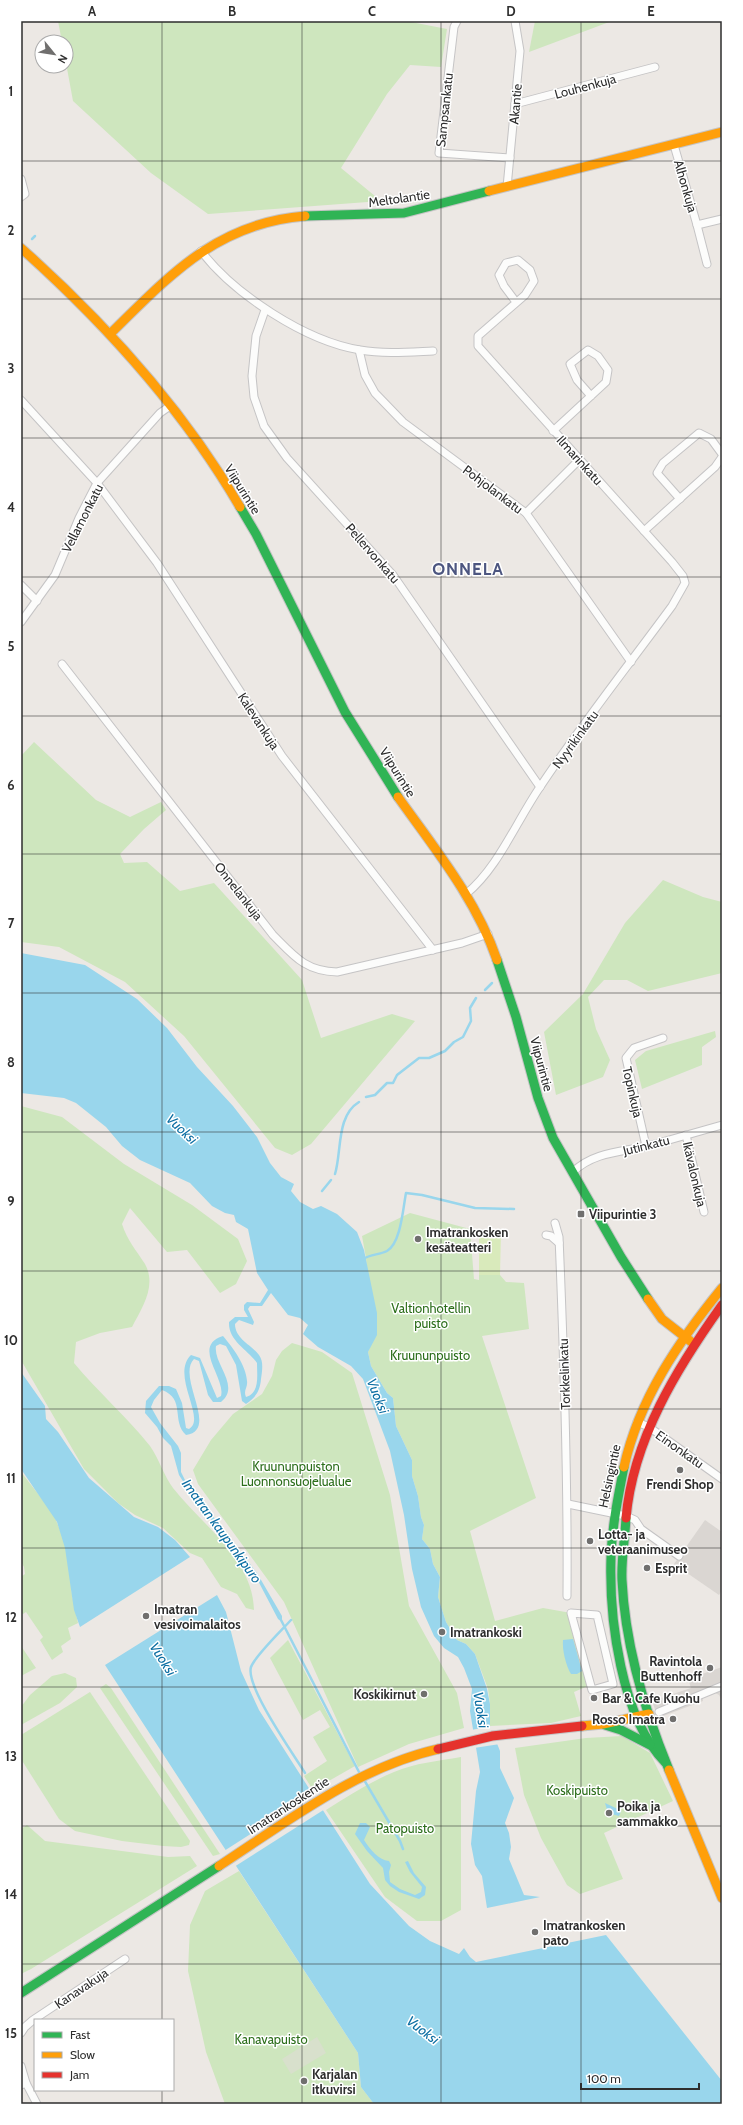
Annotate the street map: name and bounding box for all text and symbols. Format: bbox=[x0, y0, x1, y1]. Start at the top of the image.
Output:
text: A bbox=[88, 3, 97, 19]
text: B bbox=[228, 3, 236, 19]
text: C bbox=[368, 3, 376, 19]
text: D bbox=[506, 3, 516, 19]
text: E bbox=[647, 3, 655, 19]
north arrow bbox=[34, 34, 74, 74]
text: N bbox=[55, 52, 71, 66]
street label: Louhenkuja bbox=[553, 70, 618, 103]
street label: Sampsankatu bbox=[432, 72, 456, 148]
text: 1 bbox=[9, 83, 13, 99]
street label: Akantie bbox=[505, 83, 525, 125]
street label: Alhonkuja bbox=[670, 158, 701, 215]
street label: Meltolantie bbox=[367, 186, 431, 210]
text: 2 bbox=[8, 222, 15, 238]
text: 3 bbox=[7, 360, 15, 376]
street label: Ilmarinkatu bbox=[554, 432, 607, 488]
street label: Viipurintie bbox=[221, 461, 265, 517]
street label: Pohjolankatu bbox=[459, 461, 526, 518]
street label: Vellamonkatu bbox=[58, 481, 106, 555]
text: 4 bbox=[7, 499, 15, 515]
street label: Pellervonkatu bbox=[343, 520, 404, 587]
district label: ONNELA bbox=[432, 559, 504, 579]
text: 5 bbox=[8, 638, 15, 654]
street label: Kalevankuja bbox=[234, 690, 284, 754]
street label: Nyyrikinkatu bbox=[549, 707, 602, 771]
street label: Viipurintie bbox=[376, 744, 420, 800]
text: 6 bbox=[7, 777, 15, 793]
street label: Onnelankuja bbox=[211, 859, 267, 924]
text: 7 bbox=[8, 915, 15, 931]
street label: Viipurintie bbox=[527, 1035, 557, 1093]
text: 8 bbox=[7, 1054, 15, 1070]
street label: Topinkuja bbox=[618, 1065, 647, 1120]
water label: Vuoksi bbox=[163, 1110, 202, 1149]
street label: Jutinkatu bbox=[620, 1131, 671, 1159]
street label: Ikävalonkuja bbox=[679, 1140, 710, 1209]
text: 9 bbox=[7, 1193, 15, 1209]
place label: Viipurintie 3 bbox=[589, 1206, 657, 1222]
marker: Viipurintie 3 bbox=[576, 1209, 586, 1219]
place label: Imatrankosken kesäteatteri bbox=[426, 1224, 508, 1255]
marker: Imatrankosken kesäteatteri bbox=[413, 1234, 423, 1244]
park label: Valtionhotellin puisto bbox=[391, 1300, 471, 1331]
text: 10 bbox=[4, 1332, 18, 1348]
street label: Torkkelinkatu bbox=[555, 1338, 573, 1410]
park label: Kruununpuisto bbox=[390, 1347, 470, 1363]
water label: Vuoksi bbox=[363, 1376, 394, 1417]
street label: Einonkatu bbox=[653, 1427, 707, 1471]
street label: Helsingintie bbox=[594, 1442, 624, 1509]
park label: Kruununpuiston Luonnonsuojelualue bbox=[241, 1458, 352, 1490]
marker: Frendi Shop bbox=[675, 1465, 685, 1475]
text: 11 bbox=[6, 1470, 16, 1486]
water label: Imatran kaupunkipuro bbox=[178, 1475, 266, 1587]
place label: Frendi Shop bbox=[646, 1476, 714, 1492]
place label: Lotta- ja veteraanimuseo bbox=[598, 1526, 688, 1557]
marker: Lotta- ja veteraanimuseo bbox=[585, 1536, 595, 1546]
place label: Esprit bbox=[655, 1560, 688, 1576]
marker: Esprit bbox=[642, 1563, 652, 1573]
place label: Imatran vesivoimalaitos bbox=[154, 1601, 241, 1632]
text: 12 bbox=[5, 1609, 17, 1625]
marker: Imatran vesivoimalaitos bbox=[141, 1611, 151, 1621]
place label: Imatrankoski bbox=[450, 1624, 522, 1640]
marker: Imatrankoski bbox=[437, 1627, 447, 1637]
water label: Vuoksi bbox=[146, 1639, 181, 1680]
place label: Ravintola Buttenhoff bbox=[641, 1653, 703, 1684]
marker: Ravintola Buttenhoff bbox=[705, 1663, 715, 1673]
place label: Koskikirnut bbox=[353, 1686, 417, 1702]
marker: Koskikirnut bbox=[419, 1689, 429, 1699]
place label: Bar & Cafe Kuohu bbox=[602, 1690, 700, 1706]
water label: Vuoksi bbox=[469, 1691, 493, 1730]
marker: Bar & Cafe Kuohu bbox=[589, 1693, 599, 1703]
place label: Rosso Imatra bbox=[592, 1711, 666, 1727]
marker: Rosso Imatra bbox=[668, 1714, 678, 1724]
text: 13 bbox=[5, 1748, 17, 1764]
street label: Imatrankoskentie bbox=[244, 1773, 332, 1837]
park label: Koskipuisto bbox=[546, 1782, 608, 1798]
place label: Poika ja sammakko bbox=[617, 1798, 678, 1829]
marker: Poika ja sammakko bbox=[604, 1808, 614, 1818]
park label: Patopuisto bbox=[376, 1820, 434, 1836]
text: 14 bbox=[5, 1886, 17, 1902]
place label: Imatrankosken pato bbox=[543, 1917, 625, 1948]
marker: Imatrankosken pato bbox=[530, 1927, 540, 1937]
street label: Kanavakuja bbox=[51, 1964, 112, 2013]
water label: Vuoksi bbox=[403, 2012, 444, 2049]
legend bbox=[34, 2019, 174, 2091]
text: 15 bbox=[5, 2025, 17, 2041]
text: Fast bbox=[70, 2027, 90, 2042]
park label: Kanavapuisto bbox=[234, 2031, 308, 2047]
text: Slow bbox=[70, 2047, 95, 2062]
scale bar bbox=[581, 2065, 699, 2091]
place label: Karjalan itkuvirsi bbox=[312, 2066, 358, 2097]
text: Jam bbox=[69, 2067, 89, 2082]
text: 100 m bbox=[587, 2071, 621, 2086]
marker: Karjalan itkuvirsi bbox=[299, 2076, 309, 2086]

